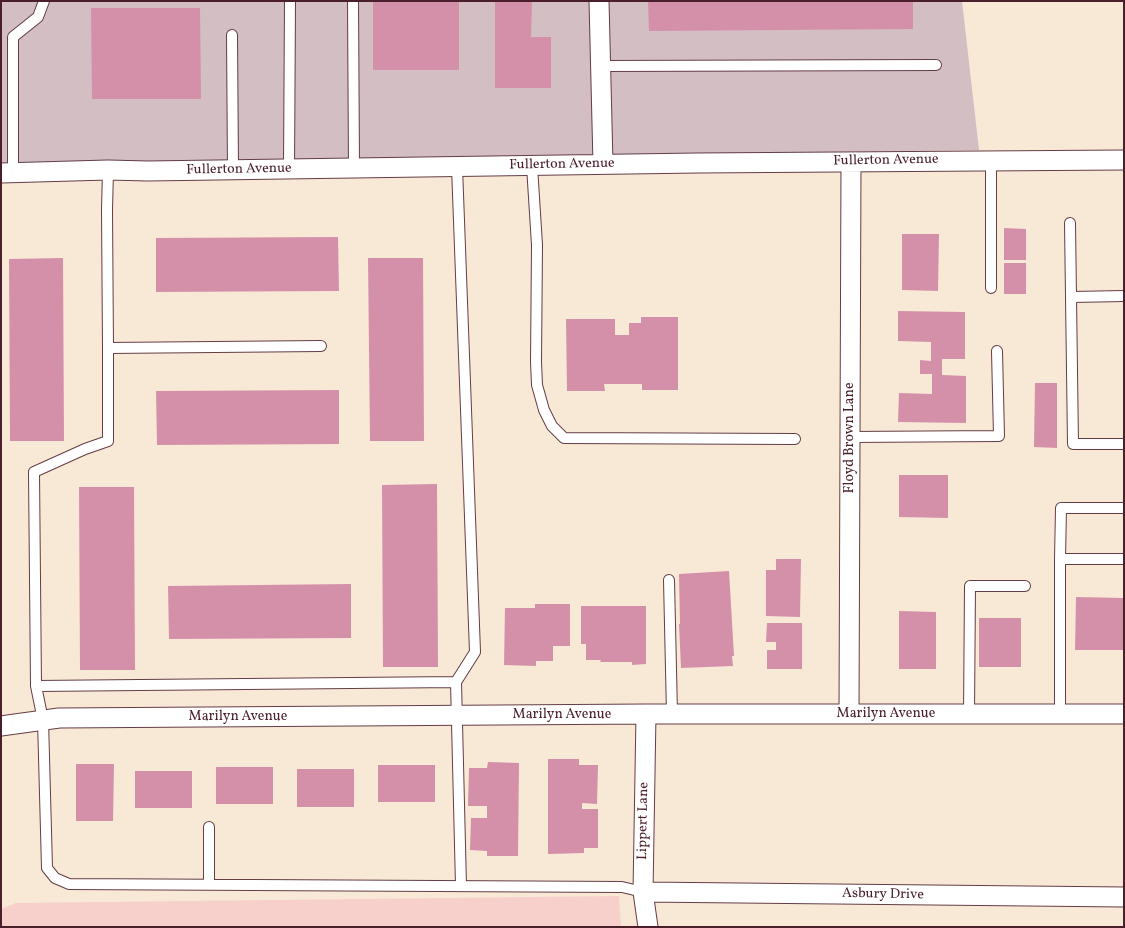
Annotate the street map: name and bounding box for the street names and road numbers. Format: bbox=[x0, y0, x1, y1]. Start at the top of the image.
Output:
street label: Fullerton Avenue bbox=[833, 152, 939, 170]
street label: Fullerton Avenue bbox=[509, 156, 615, 174]
street label: Fullerton Avenue bbox=[186, 161, 292, 179]
street label: Floyd Brown Lane bbox=[842, 382, 858, 494]
street label: Marilyn Avenue bbox=[837, 706, 935, 722]
street label: Marilyn Avenue bbox=[513, 707, 611, 723]
street label: Marilyn Avenue bbox=[189, 709, 287, 725]
street label: Lippert Lane bbox=[635, 782, 653, 860]
street label: Asbury Drive bbox=[842, 886, 924, 904]

